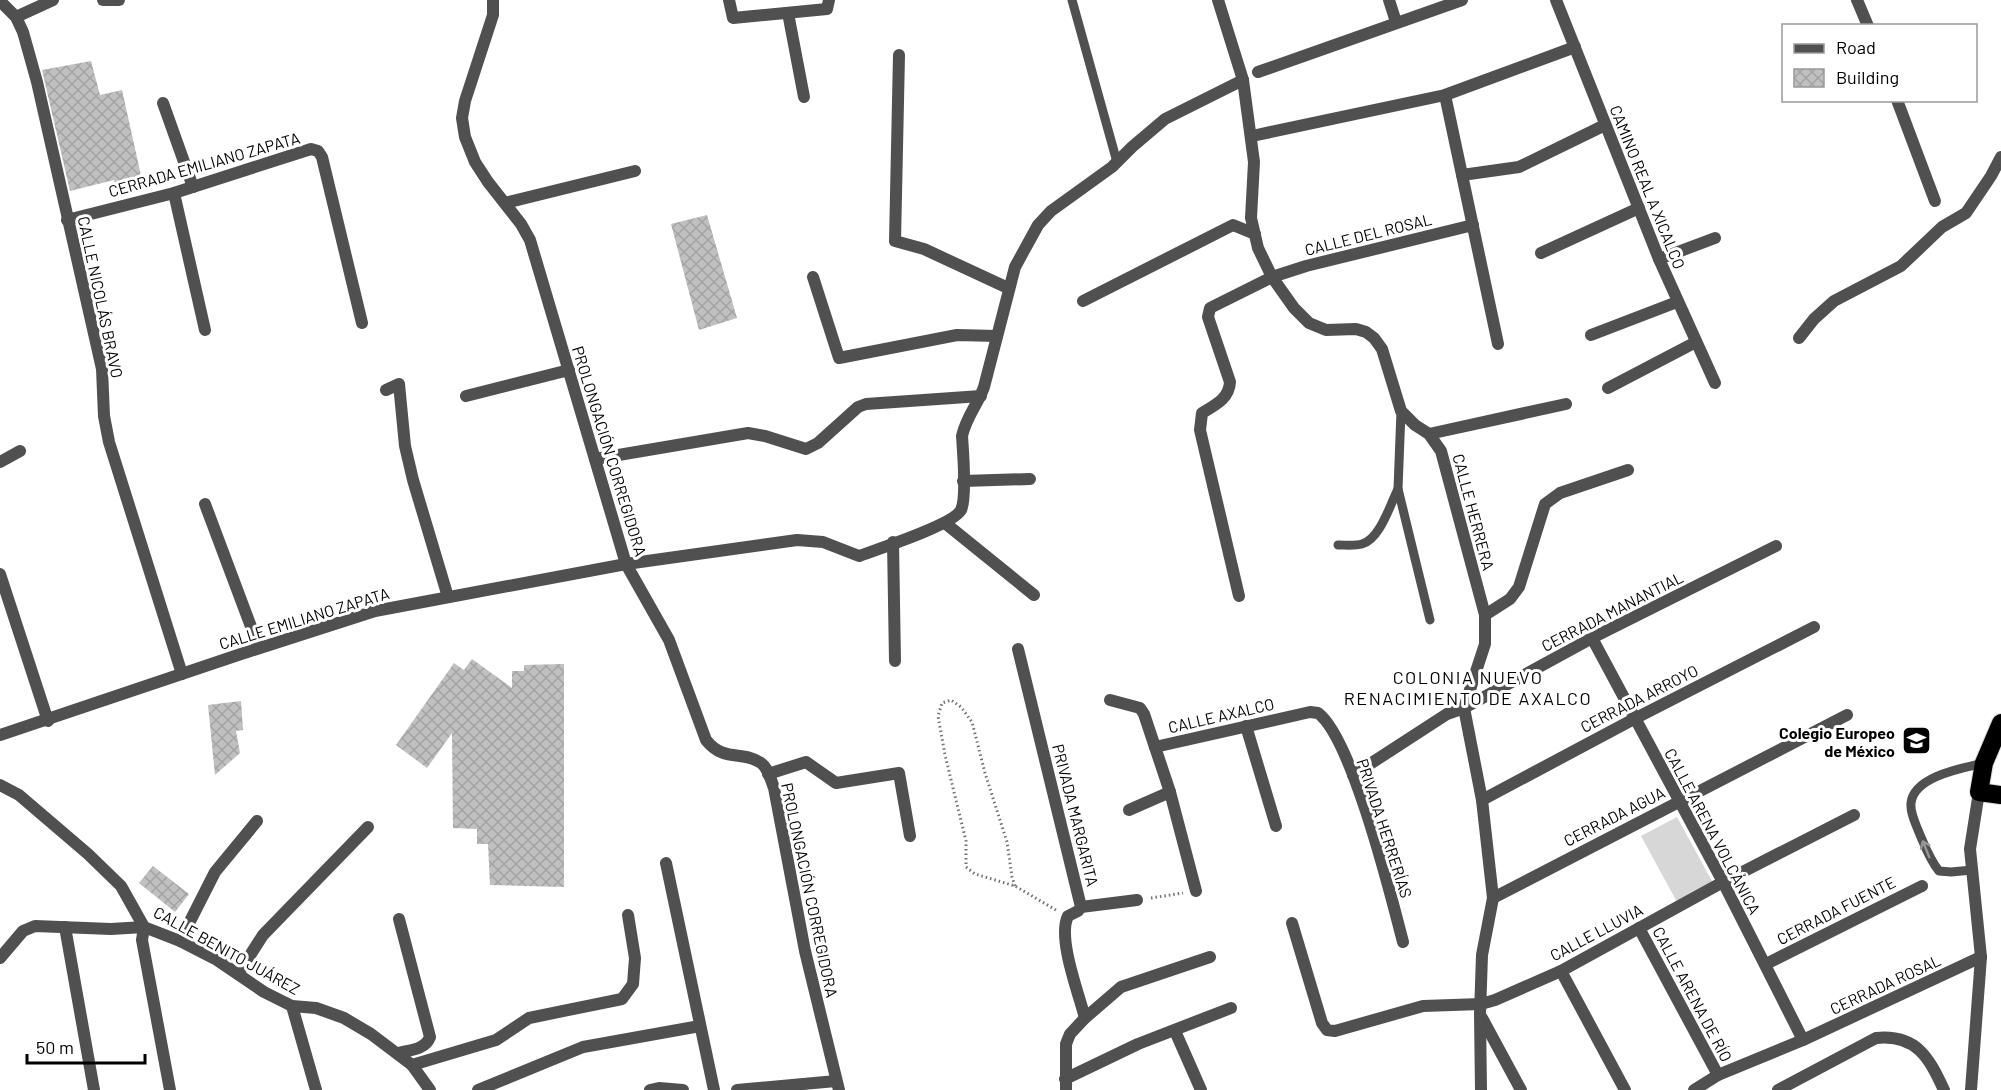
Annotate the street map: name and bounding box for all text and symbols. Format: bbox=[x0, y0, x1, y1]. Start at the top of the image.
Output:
legend bbox=[1782, 24, 1977, 102]
text: Road bbox=[1836, 36, 1876, 58]
text: Building bbox=[1836, 66, 1899, 88]
street label: CAMINO REAL A XICALCO bbox=[1606, 102, 1690, 272]
street label: CERRADA EMILIANO ZAPATA bbox=[106, 127, 302, 200]
street label: CALLE DEL ROSAL bbox=[1303, 209, 1433, 259]
street label: CALLE NICOLÁS BRAVO bbox=[75, 214, 127, 380]
street label: PROLONGACIÓN CORREGIDORA bbox=[569, 344, 651, 559]
street label: CALLE HERRERA bbox=[1449, 452, 1499, 573]
street label: CERRADA MANANTIAL bbox=[1538, 567, 1686, 655]
street label: CALLE EMILIANO ZAPATA bbox=[217, 583, 392, 653]
street label: CERRADA ARROYO bbox=[1577, 660, 1701, 736]
district label: COLONIA NUEVO RENACIMIENTO DE AXALCO bbox=[1344, 666, 1592, 709]
street label: CALLE AXALCO bbox=[1166, 694, 1276, 736]
place label: Colegio Europeo de México bbox=[1779, 723, 1895, 760]
school or university icon: Colegio Europeo de México bbox=[1900, 725, 1932, 757]
street label: PRIVADA MARGARITA bbox=[1049, 742, 1103, 888]
street label: CALLE ARENA VOLCÁNICA bbox=[1661, 745, 1765, 917]
street label: PRIVADA HERRERÍAS bbox=[1354, 756, 1416, 900]
street label: PROLONGACIÓN CORREGIDORA bbox=[778, 781, 842, 999]
street label: CERRADA AGUA bbox=[1560, 782, 1668, 850]
one-way arrow bbox=[1920, 840, 1931, 859]
street label: CERRADA FUENTE bbox=[1774, 872, 1898, 948]
street label: CALLE LLUVIA bbox=[1546, 899, 1646, 964]
street label: CALLE BENITO JUÁREZ bbox=[151, 902, 303, 998]
street label: CALLE ARENA DE RÍO bbox=[1649, 923, 1737, 1065]
street label: CERRADA ROSAL bbox=[1827, 950, 1943, 1018]
scale bar bbox=[27, 1027, 146, 1065]
text: 50 m bbox=[36, 1036, 74, 1058]

